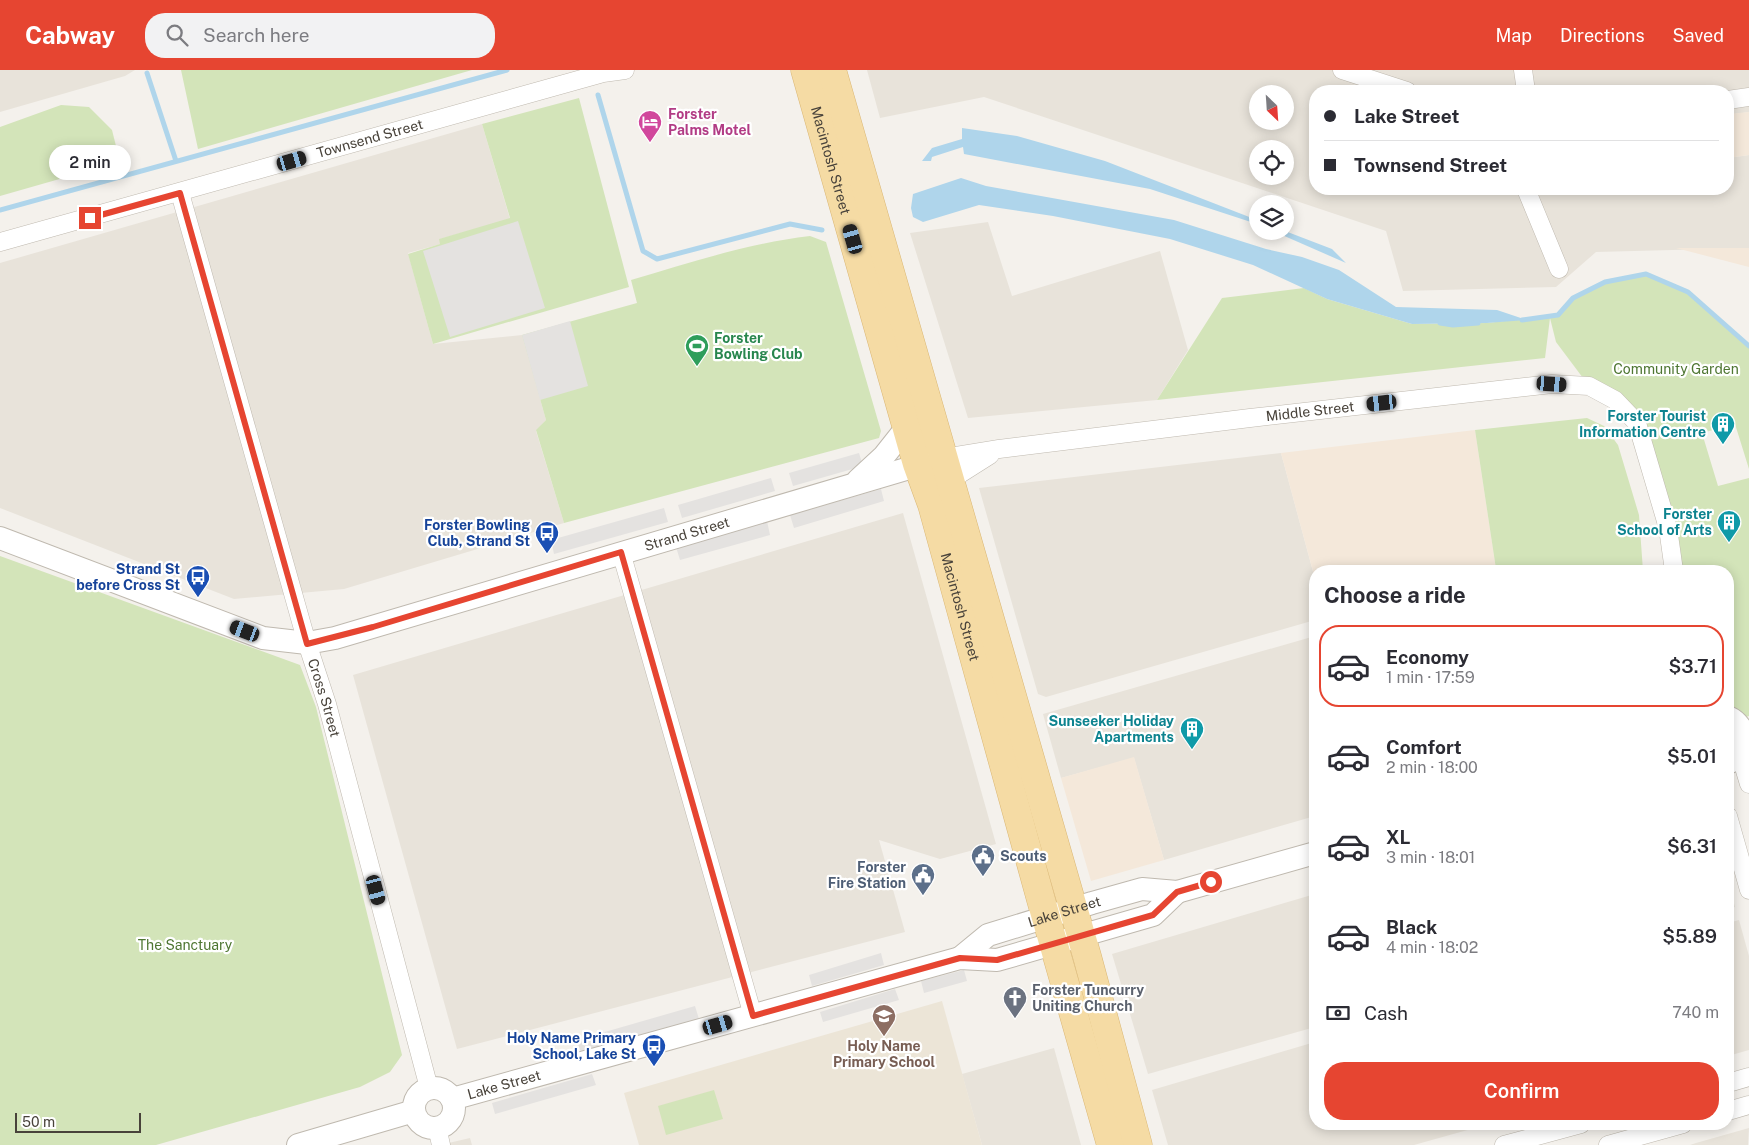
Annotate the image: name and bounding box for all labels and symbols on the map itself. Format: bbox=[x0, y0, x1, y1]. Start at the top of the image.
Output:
north arrow bbox=[1249, 85, 1294, 130]
street label: Macintosh Street bbox=[808, 105, 854, 216]
place label: Forster Palms Motel bbox=[668, 106, 751, 138]
hotel icon: Forster Palms Motel bbox=[637, 109, 663, 143]
street label: Townsend Street bbox=[315, 116, 425, 161]
callout: 2 min bbox=[49, 146, 131, 180]
car bbox=[275, 150, 308, 172]
route end bbox=[79, 207, 101, 229]
car bbox=[841, 223, 864, 255]
place label: Forster Bowling Club bbox=[714, 330, 803, 362]
sports icon: Forster Bowling Club bbox=[684, 333, 710, 367]
park label: Community Garden bbox=[1613, 361, 1739, 377]
car bbox=[1536, 375, 1567, 393]
car bbox=[1366, 394, 1397, 412]
street label: Middle Street bbox=[1265, 398, 1355, 424]
place label: Forster Tourist Information Centre bbox=[1579, 408, 1706, 440]
building icon: Forster Tourist Information Centre bbox=[1710, 411, 1736, 445]
place label: Forster School of Arts bbox=[1617, 506, 1712, 538]
building icon: Forster School of Arts bbox=[1716, 509, 1742, 543]
street label: Strand Street bbox=[642, 514, 731, 554]
place label: Forster Bowling Club, Strand St bbox=[424, 517, 530, 549]
bus stop icon: Forster Bowling Club, Strand St bbox=[534, 520, 560, 554]
street label: Macintosh Street bbox=[938, 551, 983, 663]
place label: Strand St before Cross St bbox=[76, 561, 180, 593]
bus stop icon: Strand St before Cross St bbox=[185, 564, 211, 598]
car bbox=[228, 619, 261, 643]
street label: Cross Street bbox=[305, 656, 343, 739]
place label: Sunseeker Holiday Apartments bbox=[1048, 713, 1174, 745]
building icon: Sunseeker Holiday Apartments bbox=[1179, 716, 1205, 750]
public building icon: Scouts bbox=[970, 843, 996, 877]
place label: Scouts bbox=[1000, 848, 1047, 864]
place label: Forster Fire Station bbox=[828, 859, 906, 891]
public building icon: Forster Fire Station bbox=[910, 862, 936, 896]
route start bbox=[1200, 871, 1222, 893]
car bbox=[364, 874, 387, 906]
street label: Lake Street bbox=[1026, 893, 1102, 930]
park label: The Sanctuary bbox=[138, 937, 233, 953]
place label: Forster Tuncurry Uniting Church bbox=[1032, 982, 1144, 1014]
church icon: Forster Tuncurry Uniting Church bbox=[1002, 985, 1028, 1019]
school or university icon: Holy Name Primary School bbox=[871, 1003, 897, 1037]
car bbox=[701, 1014, 734, 1036]
place label: Holy Name Primary School, Lake St bbox=[507, 1030, 636, 1062]
bus stop icon: Holy Name Primary School, Lake St bbox=[641, 1033, 667, 1067]
place label: Holy Name Primary School bbox=[833, 1038, 935, 1070]
street label: Lake Street bbox=[466, 1067, 542, 1102]
scale bar bbox=[15, 1110, 141, 1133]

